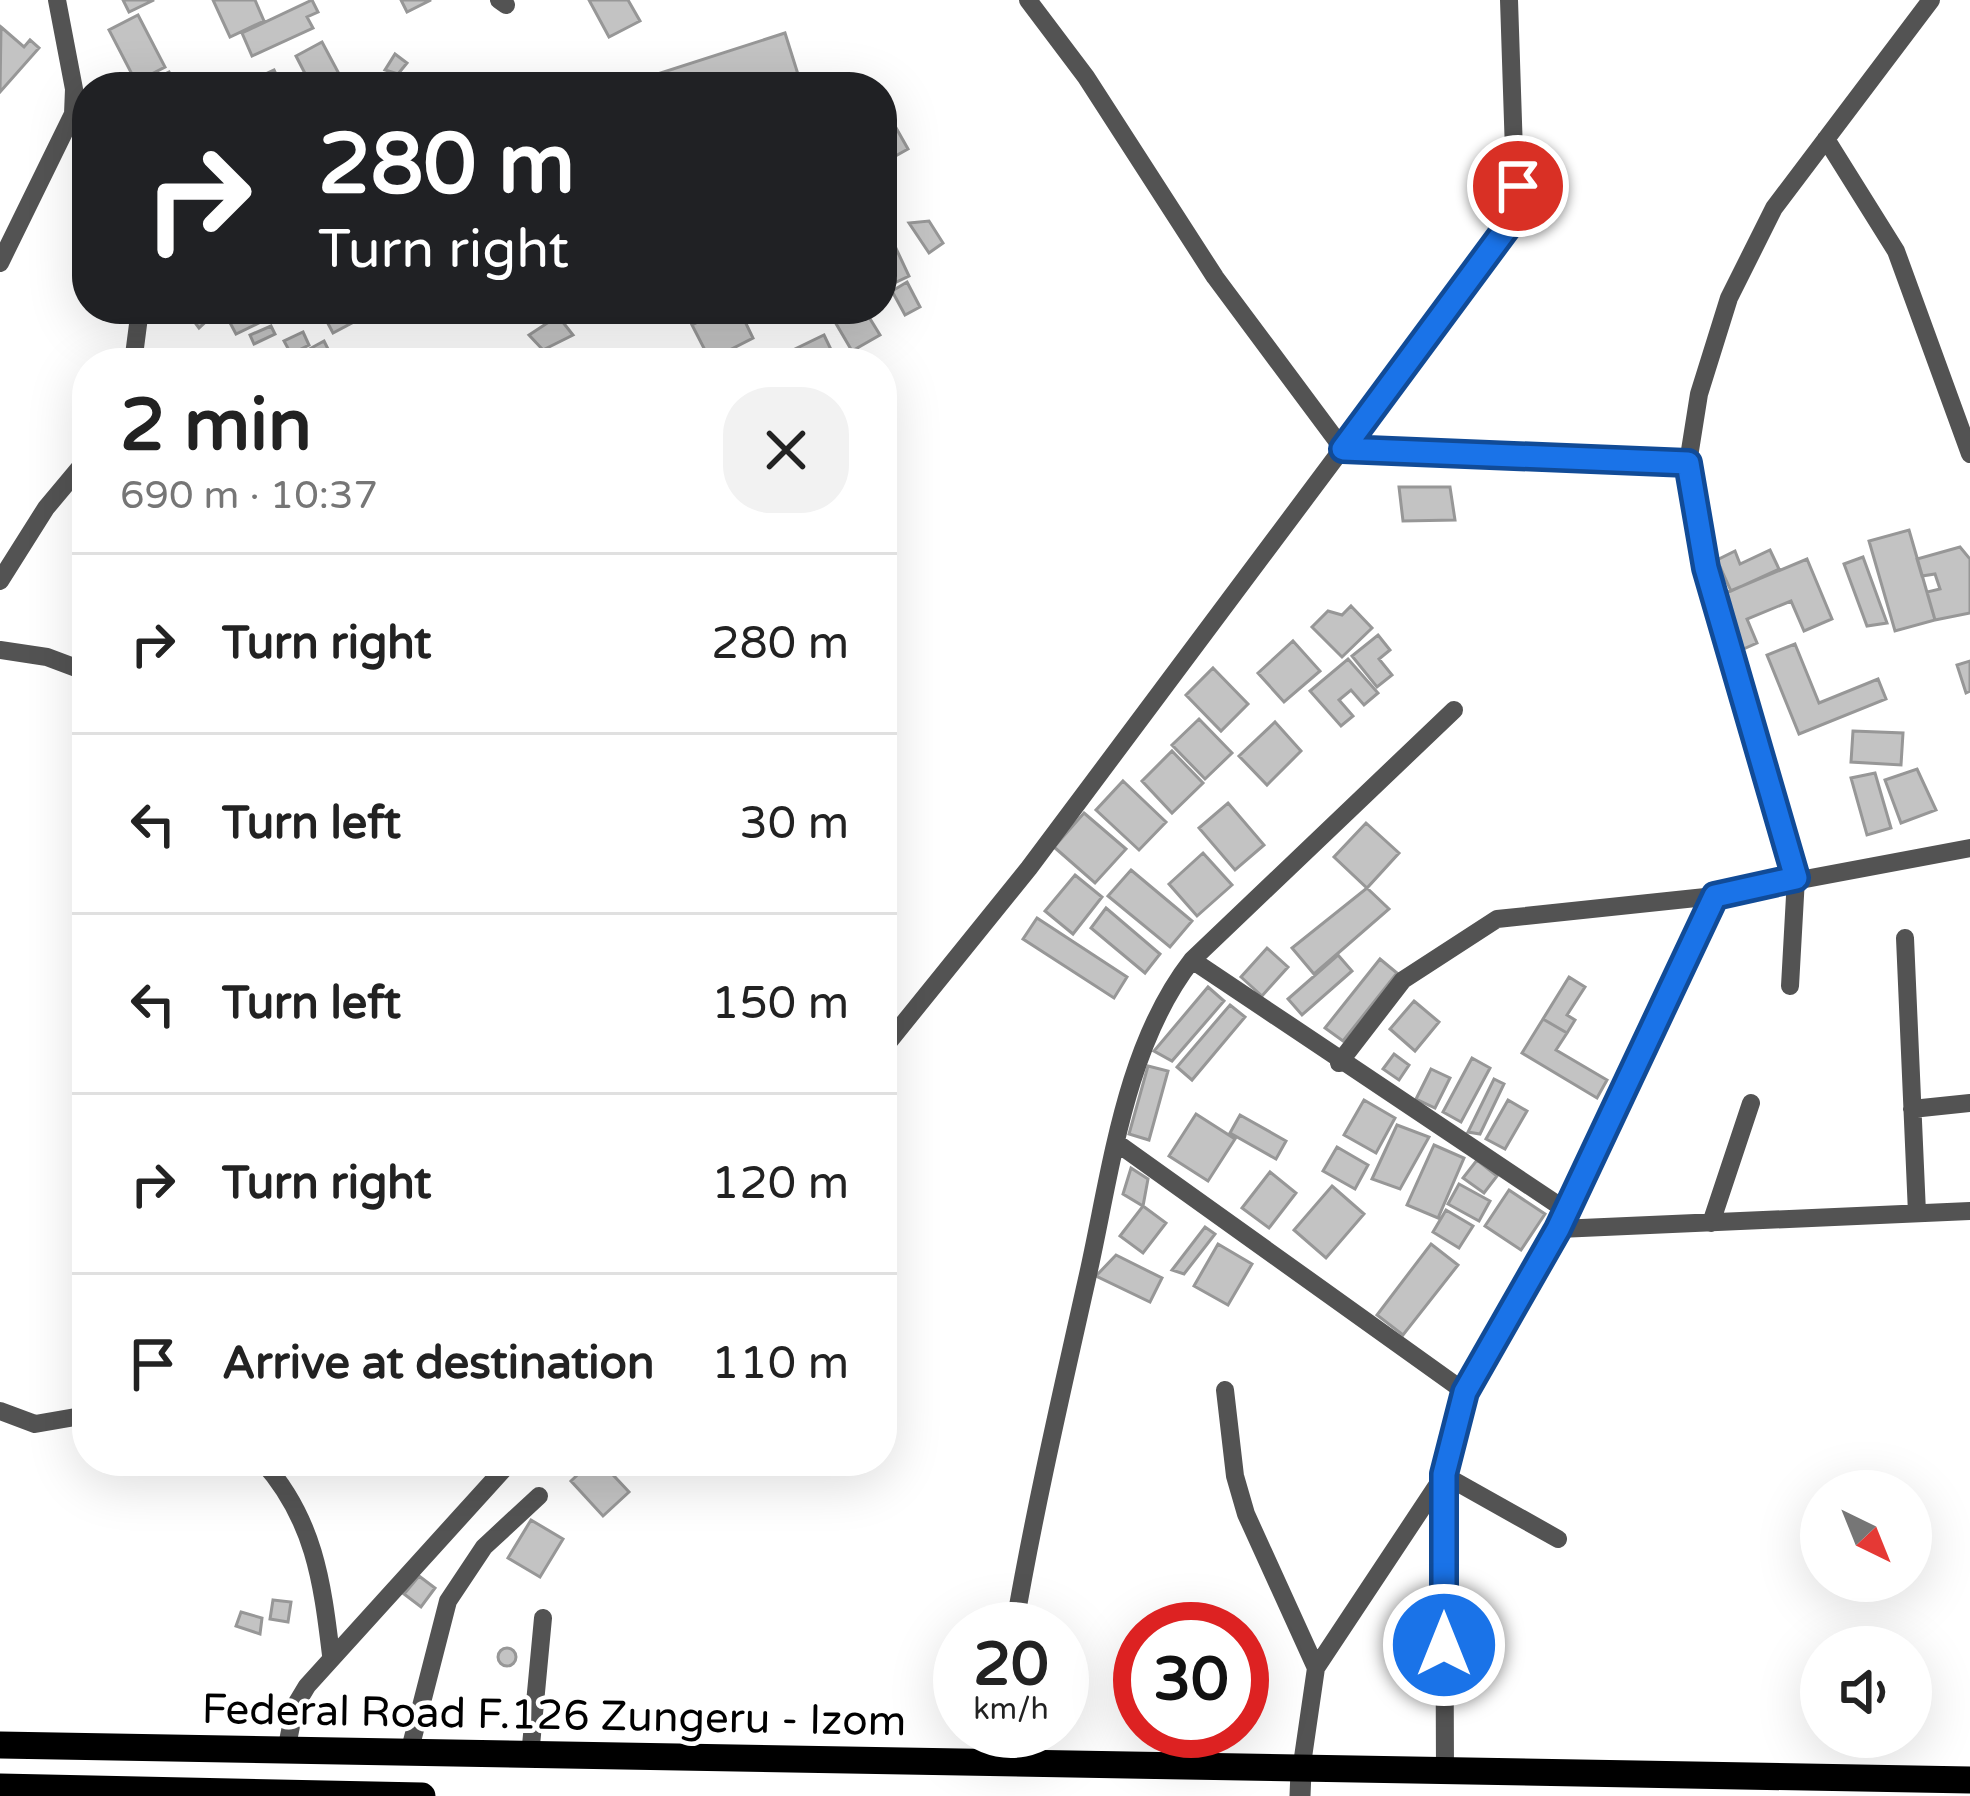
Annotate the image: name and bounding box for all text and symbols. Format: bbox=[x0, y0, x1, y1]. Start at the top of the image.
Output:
text: 280 m bbox=[318, 115, 575, 216]
icon: right bbox=[120, 120, 276, 276]
pin bbox=[1467, 135, 1569, 237]
icon: arrive bbox=[1485, 153, 1551, 219]
text: Turn right bbox=[318, 217, 569, 282]
text: 2 min bbox=[120, 383, 312, 470]
button: close bbox=[723, 387, 849, 513]
text: 690 m · 10:37 bbox=[120, 472, 378, 519]
icon: right bbox=[120, 611, 186, 677]
text: Turn right bbox=[222, 617, 431, 671]
text: 280 m bbox=[711, 617, 849, 671]
icon: left bbox=[120, 791, 186, 857]
text: Turn left bbox=[222, 797, 401, 851]
text: 30 m bbox=[739, 797, 849, 851]
icon: left bbox=[120, 971, 186, 1037]
text: Turn left bbox=[222, 977, 401, 1031]
text: 150 m bbox=[711, 977, 849, 1031]
icon: right bbox=[120, 1151, 186, 1217]
text: Turn right bbox=[222, 1157, 431, 1211]
text: 120 m bbox=[711, 1157, 849, 1211]
icon: arrive bbox=[120, 1331, 186, 1397]
text: Arrive at destination bbox=[222, 1337, 654, 1391]
text: 110 m bbox=[711, 1337, 849, 1391]
north arrow bbox=[1800, 1470, 1932, 1602]
map controls bbox=[1800, 1470, 1932, 1758]
position arrow bbox=[1381, 1582, 1507, 1708]
speed limit sign: 30 bbox=[1113, 1602, 1269, 1758]
button: sound bbox=[1800, 1626, 1932, 1758]
text: 20 bbox=[973, 1629, 1049, 1701]
street label: Federal Road F.126 Zungeru - Izom bbox=[201, 1684, 907, 1747]
text: km/h bbox=[973, 1691, 1049, 1728]

